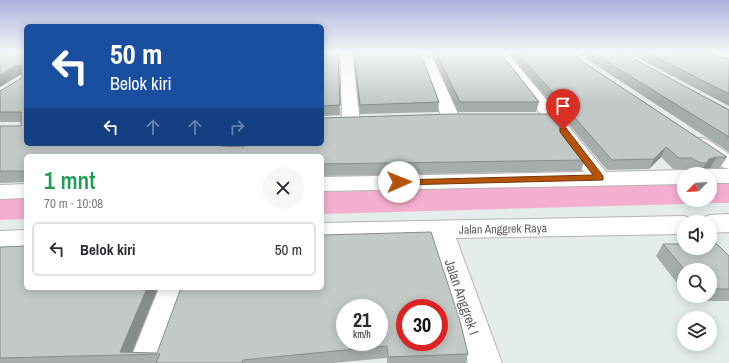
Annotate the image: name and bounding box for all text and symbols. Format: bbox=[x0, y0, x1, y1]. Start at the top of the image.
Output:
text: 50 m bbox=[110, 35, 162, 73]
icon: left bbox=[44, 40, 96, 92]
text: Belok kiri bbox=[110, 71, 172, 96]
pin bbox=[546, 89, 580, 130]
icon: arrive bbox=[552, 95, 574, 117]
icon: left bbox=[100, 116, 122, 138]
icon: ahead bbox=[142, 116, 164, 138]
icon: ahead bbox=[184, 116, 206, 138]
icon: right bbox=[226, 116, 248, 138]
position arrow bbox=[378, 161, 420, 203]
text: 1 mnt bbox=[44, 164, 95, 196]
button: close bbox=[262, 167, 304, 209]
north arrow bbox=[677, 167, 717, 207]
map controls bbox=[677, 167, 717, 351]
text: 70 m · 10:08 bbox=[44, 195, 103, 212]
button: sound bbox=[677, 215, 717, 255]
street label: Jalan Anggrek Raya bbox=[459, 220, 548, 238]
icon: left bbox=[46, 238, 68, 260]
text: Belok kiri bbox=[80, 239, 135, 260]
text: 50 m bbox=[275, 239, 302, 260]
street label: Jalan Anggrek I bbox=[441, 257, 483, 337]
button: search bbox=[677, 263, 717, 303]
speed limit sign: 30 bbox=[396, 299, 448, 351]
text: 21 bbox=[353, 306, 371, 333]
button: layers bbox=[677, 311, 717, 351]
text: km/h bbox=[353, 328, 371, 341]

